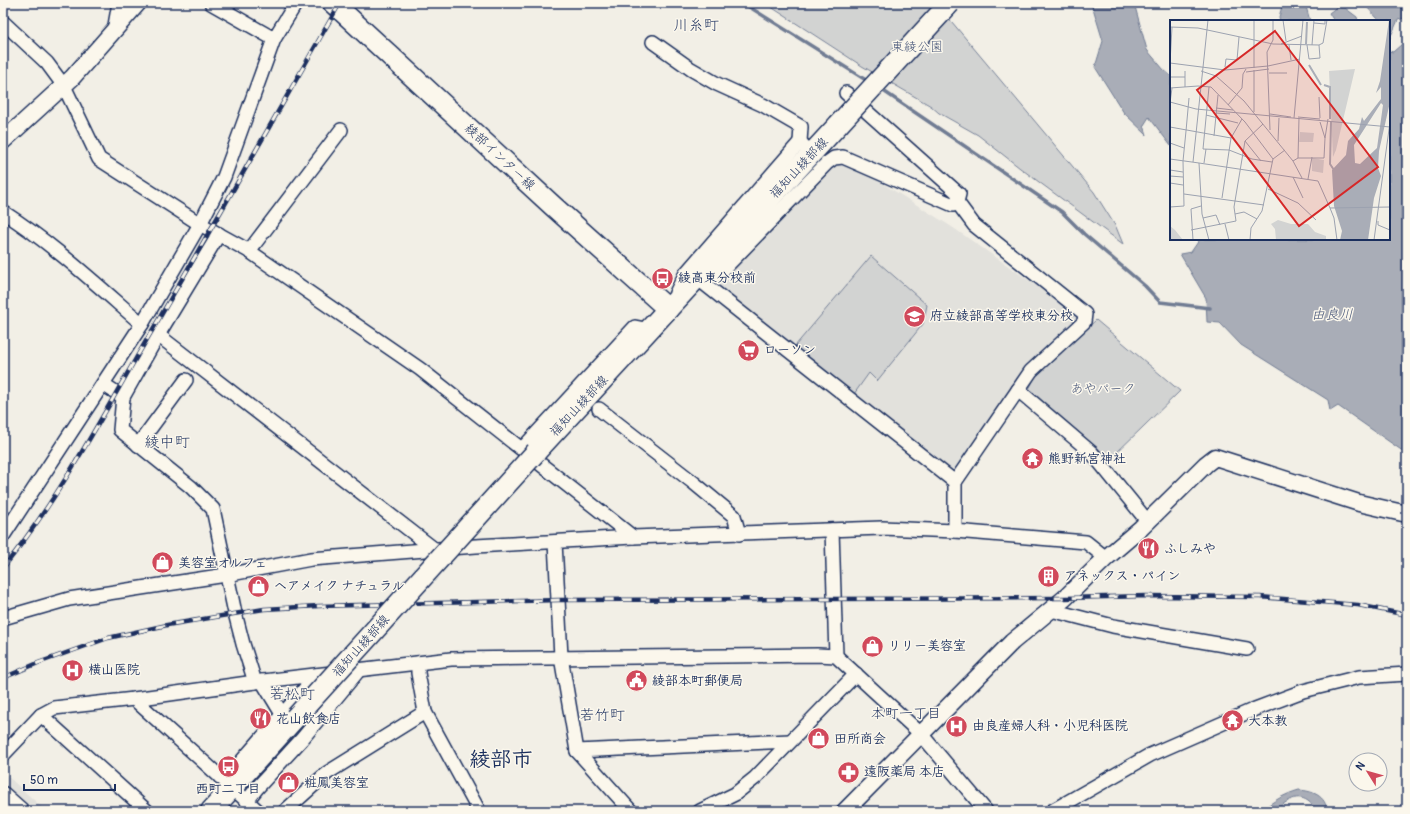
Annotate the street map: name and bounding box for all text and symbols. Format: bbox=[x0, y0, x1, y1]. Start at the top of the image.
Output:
district label: 川糸町 bbox=[673, 16, 719, 35]
inset map bbox=[1170, 20, 1390, 240]
park label: 東綾公園 bbox=[891, 39, 943, 55]
street label: 綾部インター線 bbox=[461, 120, 539, 194]
street label: 福知山綾部線 bbox=[767, 133, 832, 202]
bus stop icon: 綾高東分校前 bbox=[649, 265, 675, 291]
place label: 綾高東分校前 bbox=[678, 270, 756, 286]
school or university icon: 府立綾部高等学校東分校 bbox=[902, 303, 928, 329]
water label: 由良川 bbox=[1311, 306, 1353, 323]
place label: 府立綾部高等学校東分校 bbox=[930, 308, 1073, 324]
supermarket icon: ローソン bbox=[735, 337, 761, 363]
place label: ローソン bbox=[764, 342, 816, 358]
street label: 福知山綾部線 bbox=[547, 371, 612, 440]
park label: あやパーク bbox=[1070, 381, 1136, 397]
district label: 綾中町 bbox=[144, 433, 190, 452]
temple icon: 熊野新宮神社 bbox=[1020, 446, 1046, 472]
place label: 熊野新宮神社 bbox=[1048, 451, 1126, 467]
restaurant icon: ふしみや bbox=[1135, 536, 1161, 562]
place label: ふしみや bbox=[1164, 541, 1216, 557]
shop icon: 美容室オルフェ bbox=[150, 550, 176, 576]
place label: 美容室オルフェ bbox=[178, 555, 267, 571]
building icon: アネックス・パイン bbox=[1035, 563, 1061, 589]
place label: アネックス・パイン bbox=[1064, 568, 1180, 584]
shop icon: ヘアメイク ナチュラル bbox=[245, 573, 271, 599]
place label: ヘアメイク ナチュラル bbox=[274, 578, 405, 594]
street label: 福知山綾部線 bbox=[329, 611, 394, 680]
shop icon: リリー美容室 bbox=[859, 633, 885, 659]
place label: リリー美容室 bbox=[888, 638, 966, 654]
hospital icon: 横山医院 bbox=[59, 657, 85, 683]
place label: 横山医院 bbox=[88, 662, 140, 678]
public building icon: 綾部本町郵便局 bbox=[623, 668, 649, 694]
place label: 綾部本町郵便局 bbox=[652, 673, 743, 689]
district label: 若松町 bbox=[269, 685, 315, 704]
district label: 本町一丁目 bbox=[871, 705, 941, 722]
restaurant icon: 花山飲食店 bbox=[247, 706, 273, 732]
district label: 若竹町 bbox=[579, 706, 625, 725]
temple icon: 大本教 bbox=[1220, 708, 1246, 734]
place label: 花山飲食店 bbox=[276, 711, 341, 727]
hospital icon: 由良産婦人科・小児科医院 bbox=[944, 713, 970, 739]
place label: 大本教 bbox=[1248, 713, 1288, 729]
place label: 由良産婦人科・小児科医院 bbox=[972, 718, 1128, 734]
shop icon: 田所商会 bbox=[805, 726, 831, 752]
place label: 田所商会 bbox=[834, 731, 886, 747]
district label: 綾部市 bbox=[470, 746, 533, 773]
north arrow bbox=[1348, 752, 1388, 792]
bus stop icon: 西町二丁目 bbox=[215, 754, 241, 780]
pharmacy icon: 遠阪薬局 本店 bbox=[836, 759, 862, 785]
text: N bbox=[1353, 759, 1368, 773]
place label: 遠阪薬局 本店 bbox=[864, 764, 945, 780]
scale bar bbox=[24, 766, 115, 792]
shop icon: 粧鳳美容室 bbox=[275, 770, 301, 796]
text: 50 m bbox=[30, 773, 58, 788]
place label: 粧鳳美容室 bbox=[304, 775, 369, 791]
place label: 西町二丁目 bbox=[195, 781, 261, 797]

